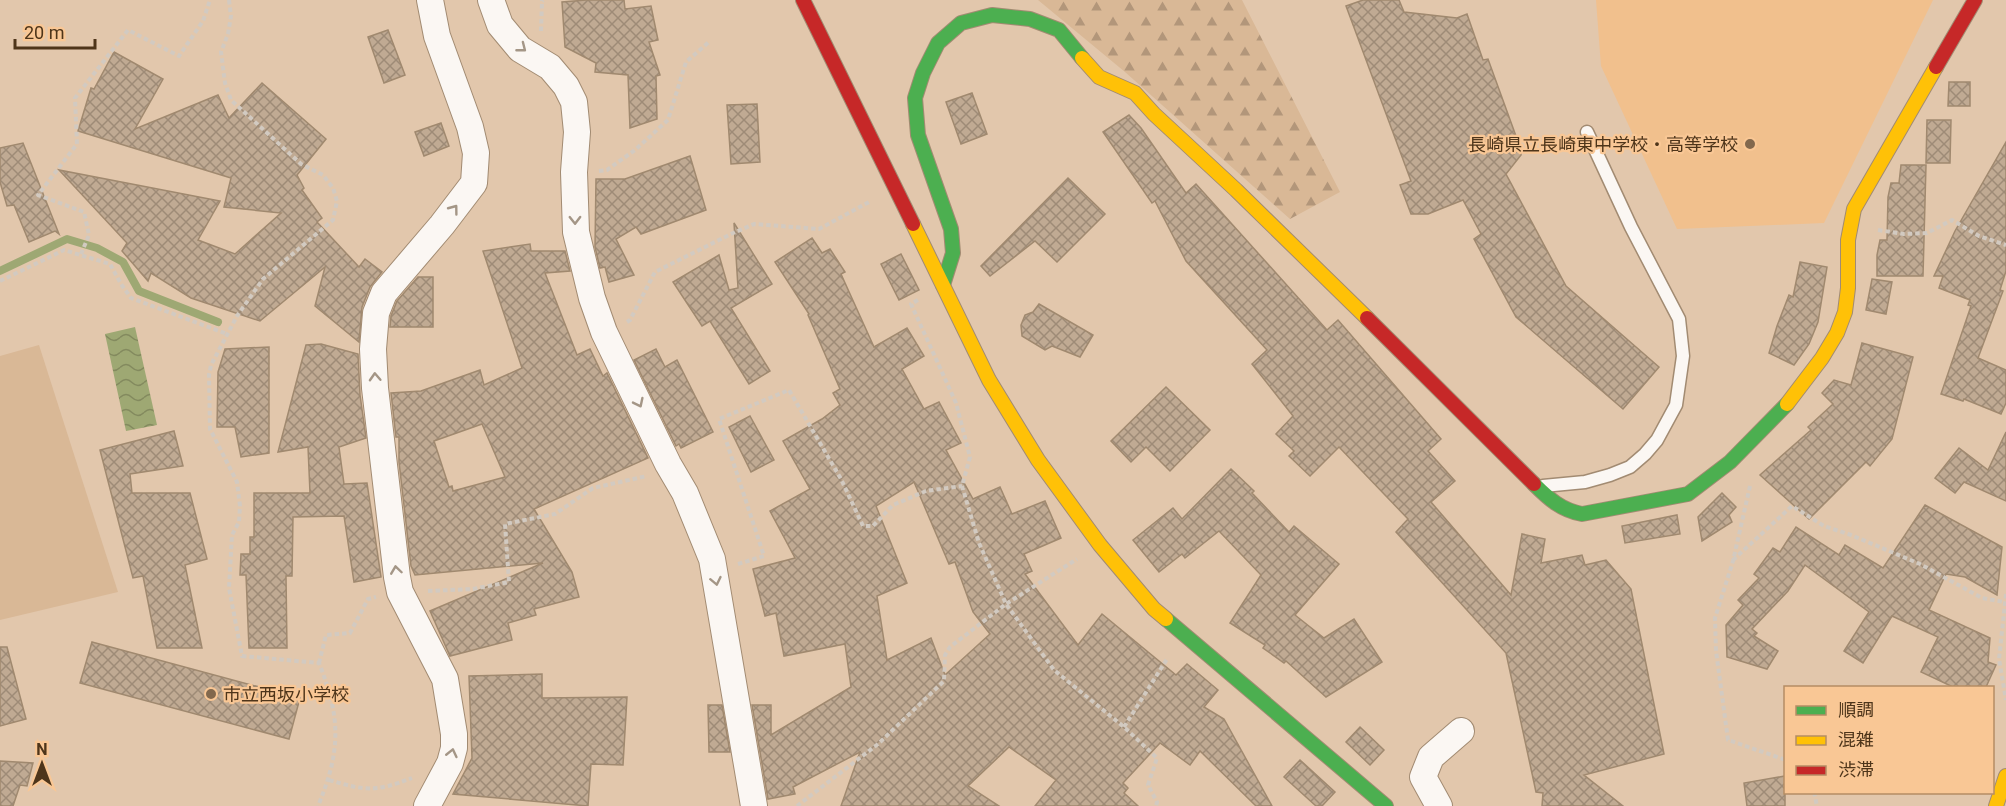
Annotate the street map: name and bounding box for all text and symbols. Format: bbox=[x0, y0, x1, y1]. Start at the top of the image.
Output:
scale bar bbox=[15, 12, 94, 50]
text: 20 m bbox=[24, 22, 64, 43]
one-way arrow bbox=[515, 41, 526, 52]
place label: 長崎県立長崎東中学校・高等学校 bbox=[1468, 134, 1738, 155]
marker: 長崎県立長崎東中学校・高等学校 bbox=[1743, 137, 1757, 151]
one-way arrow bbox=[447, 204, 458, 215]
one-way arrow bbox=[569, 215, 582, 224]
one-way arrow bbox=[368, 372, 381, 381]
one-way arrow bbox=[631, 396, 643, 407]
one-way arrow bbox=[391, 566, 403, 575]
one-way arrow bbox=[709, 576, 722, 586]
place label: 市立西坂小学校 bbox=[223, 684, 349, 705]
legend bbox=[1784, 686, 1994, 794]
marker: 市立西坂小学校 bbox=[204, 687, 218, 701]
text: 順調 bbox=[1838, 699, 1874, 720]
text: 混雑 bbox=[1838, 729, 1874, 750]
north arrow bbox=[12, 734, 72, 794]
text: N bbox=[36, 740, 48, 759]
one-way arrow bbox=[444, 748, 457, 758]
text: 渋滞 bbox=[1838, 759, 1874, 780]

